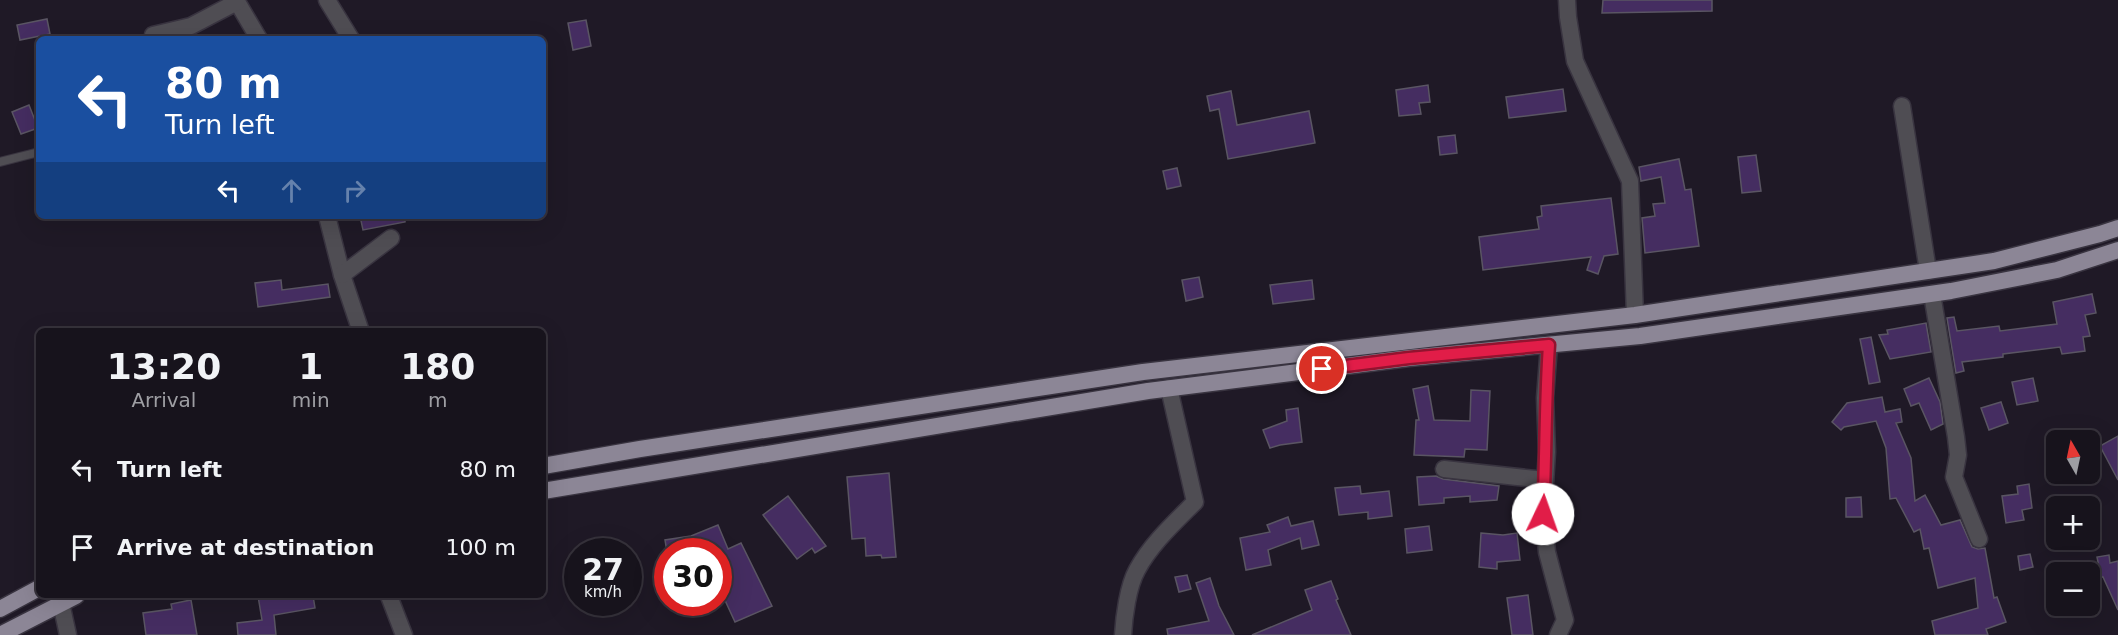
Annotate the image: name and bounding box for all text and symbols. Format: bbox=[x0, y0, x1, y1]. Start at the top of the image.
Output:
text: 80 m bbox=[165, 59, 282, 108]
icon: left bbox=[66, 60, 144, 138]
text: Turn left bbox=[165, 109, 275, 140]
icon: left bbox=[212, 174, 245, 207]
icon: ahead bbox=[275, 174, 308, 207]
icon: right bbox=[338, 174, 371, 207]
pin bbox=[1296, 343, 1347, 394]
text: 13:20 bbox=[107, 346, 221, 387]
text: 1 bbox=[298, 346, 323, 387]
text: 180 bbox=[400, 346, 475, 387]
icon: arrive bbox=[1305, 352, 1338, 385]
text: Arrival bbox=[131, 388, 196, 412]
text: min bbox=[292, 388, 330, 412]
text: m bbox=[428, 388, 448, 412]
north arrow bbox=[2046, 430, 2100, 484]
map controls bbox=[2046, 430, 2100, 616]
icon: left bbox=[66, 453, 99, 486]
text: Turn left bbox=[117, 457, 222, 482]
text: 80 m bbox=[460, 457, 516, 482]
position arrow bbox=[1511, 482, 1575, 546]
button: + bbox=[2046, 496, 2100, 550]
icon: arrive bbox=[66, 531, 99, 564]
text: Arrive at destination bbox=[117, 535, 374, 560]
text: 100 m bbox=[446, 535, 516, 560]
speed limit sign: 30 bbox=[654, 538, 732, 616]
text: 27 bbox=[582, 552, 624, 587]
button: − bbox=[2046, 562, 2100, 616]
text: km/h bbox=[584, 583, 622, 601]

